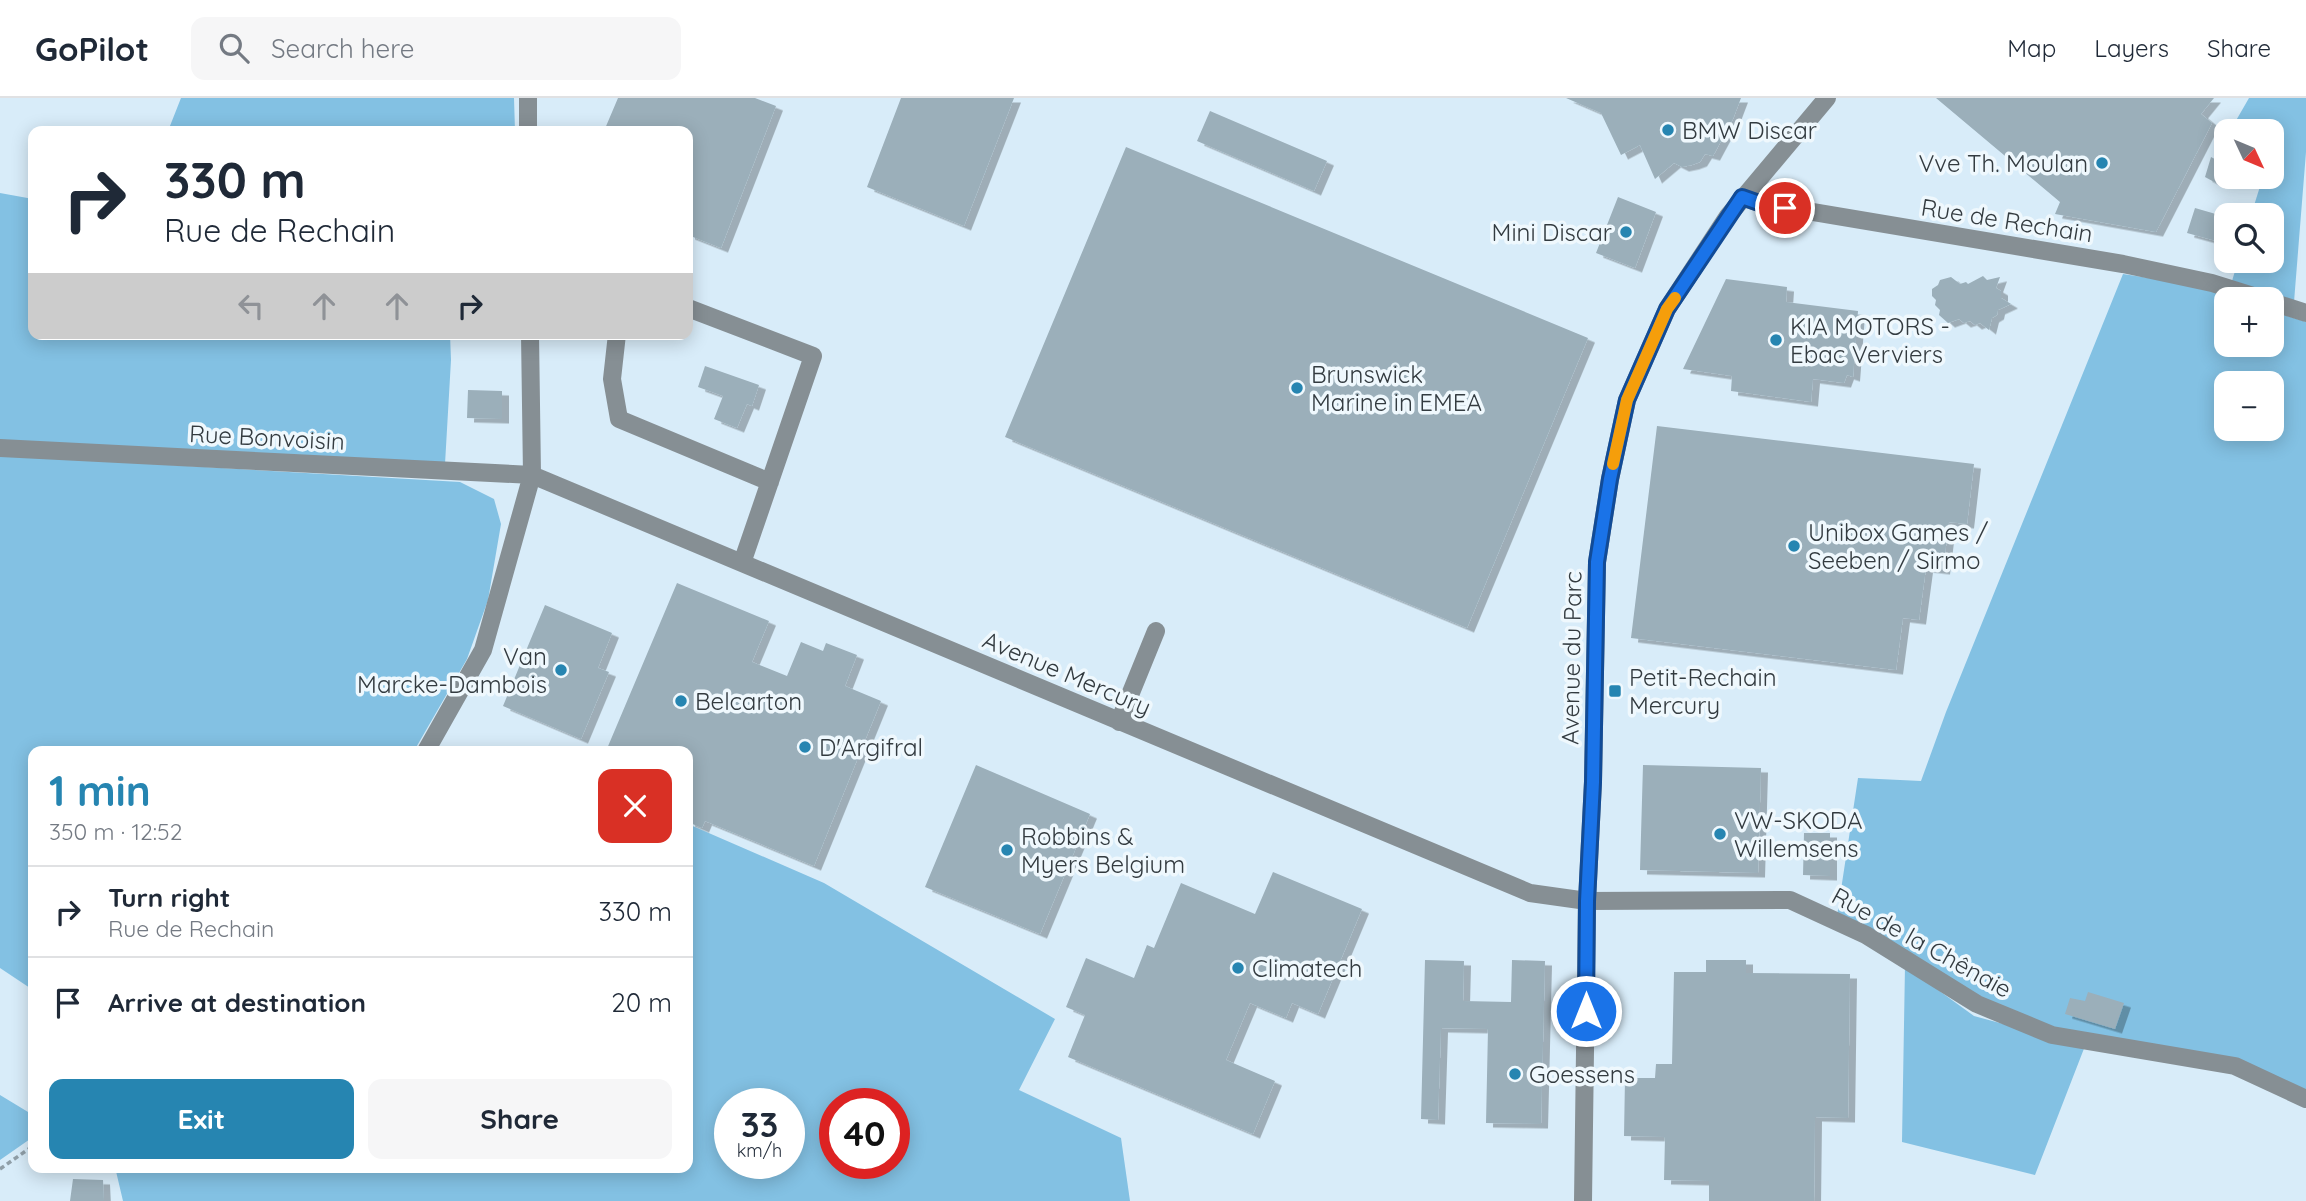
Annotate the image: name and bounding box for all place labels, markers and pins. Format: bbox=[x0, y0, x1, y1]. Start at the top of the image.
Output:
place label: BMW Discar bbox=[1682, 115, 1817, 145]
marker: BMW Discar bbox=[1660, 122, 1676, 138]
place label: Vve Th. Moulan bbox=[1918, 148, 2088, 178]
marker: Vve Th. Moulan bbox=[2094, 155, 2110, 171]
pin bbox=[1755, 178, 1815, 238]
place label: Mini Discar bbox=[1492, 217, 1612, 247]
marker: Mini Discar bbox=[1618, 224, 1634, 240]
place label: KIA MOTORS - Ebac Verviers bbox=[1790, 311, 1950, 369]
marker: KIA MOTORS - Ebac Verviers bbox=[1768, 332, 1784, 348]
place label: Brunswick Marine in EMEA bbox=[1311, 359, 1482, 417]
marker: Brunswick Marine in EMEA bbox=[1289, 380, 1305, 396]
place label: Unibox Games / Seeben / Sirmo bbox=[1808, 517, 1989, 575]
marker: Unibox Games / Seeben / Sirmo bbox=[1786, 538, 1802, 554]
place label: Van Marcke-Dambois bbox=[357, 641, 547, 699]
marker: Van Marcke-Dambois bbox=[553, 662, 569, 678]
place label: Petit-Rechain Mercury bbox=[1629, 662, 1777, 720]
marker: Petit-Rechain Mercury bbox=[1607, 683, 1623, 699]
place label: Belcarton bbox=[695, 686, 802, 716]
marker: Belcarton bbox=[673, 693, 689, 709]
place label: D'Argifral bbox=[819, 732, 923, 762]
marker: D'Argifral bbox=[797, 739, 813, 755]
place label: VW-SKODA Willemsens bbox=[1734, 805, 1863, 863]
place label: Robbins & Myers Belgium bbox=[1021, 821, 1185, 879]
marker: VW-SKODA Willemsens bbox=[1712, 826, 1728, 842]
marker: Robbins & Myers Belgium bbox=[999, 842, 1015, 858]
place label: Climatech bbox=[1252, 953, 1362, 983]
marker: Climatech bbox=[1230, 960, 1246, 976]
place label: Goessens bbox=[1529, 1059, 1635, 1089]
marker: Goessens bbox=[1507, 1066, 1523, 1082]

